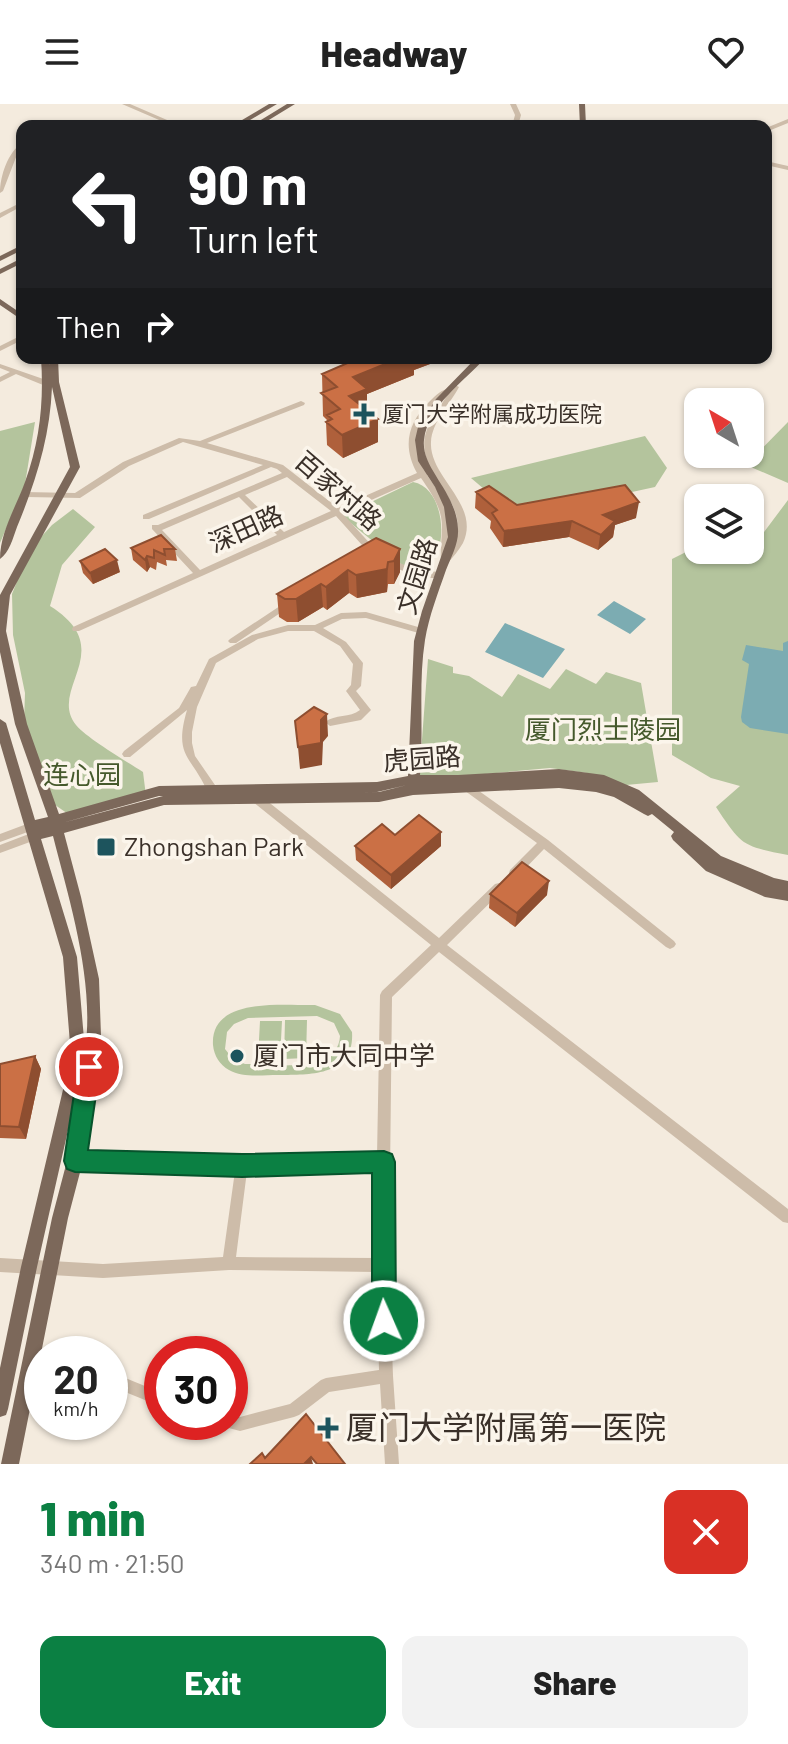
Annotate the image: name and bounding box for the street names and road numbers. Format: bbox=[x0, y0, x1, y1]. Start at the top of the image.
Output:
street label: 百家村路 bbox=[290, 444, 388, 536]
street label: 深田路 bbox=[203, 498, 287, 558]
street label: 文园路 bbox=[389, 534, 442, 617]
street label: 虎园路 bbox=[382, 739, 462, 776]

